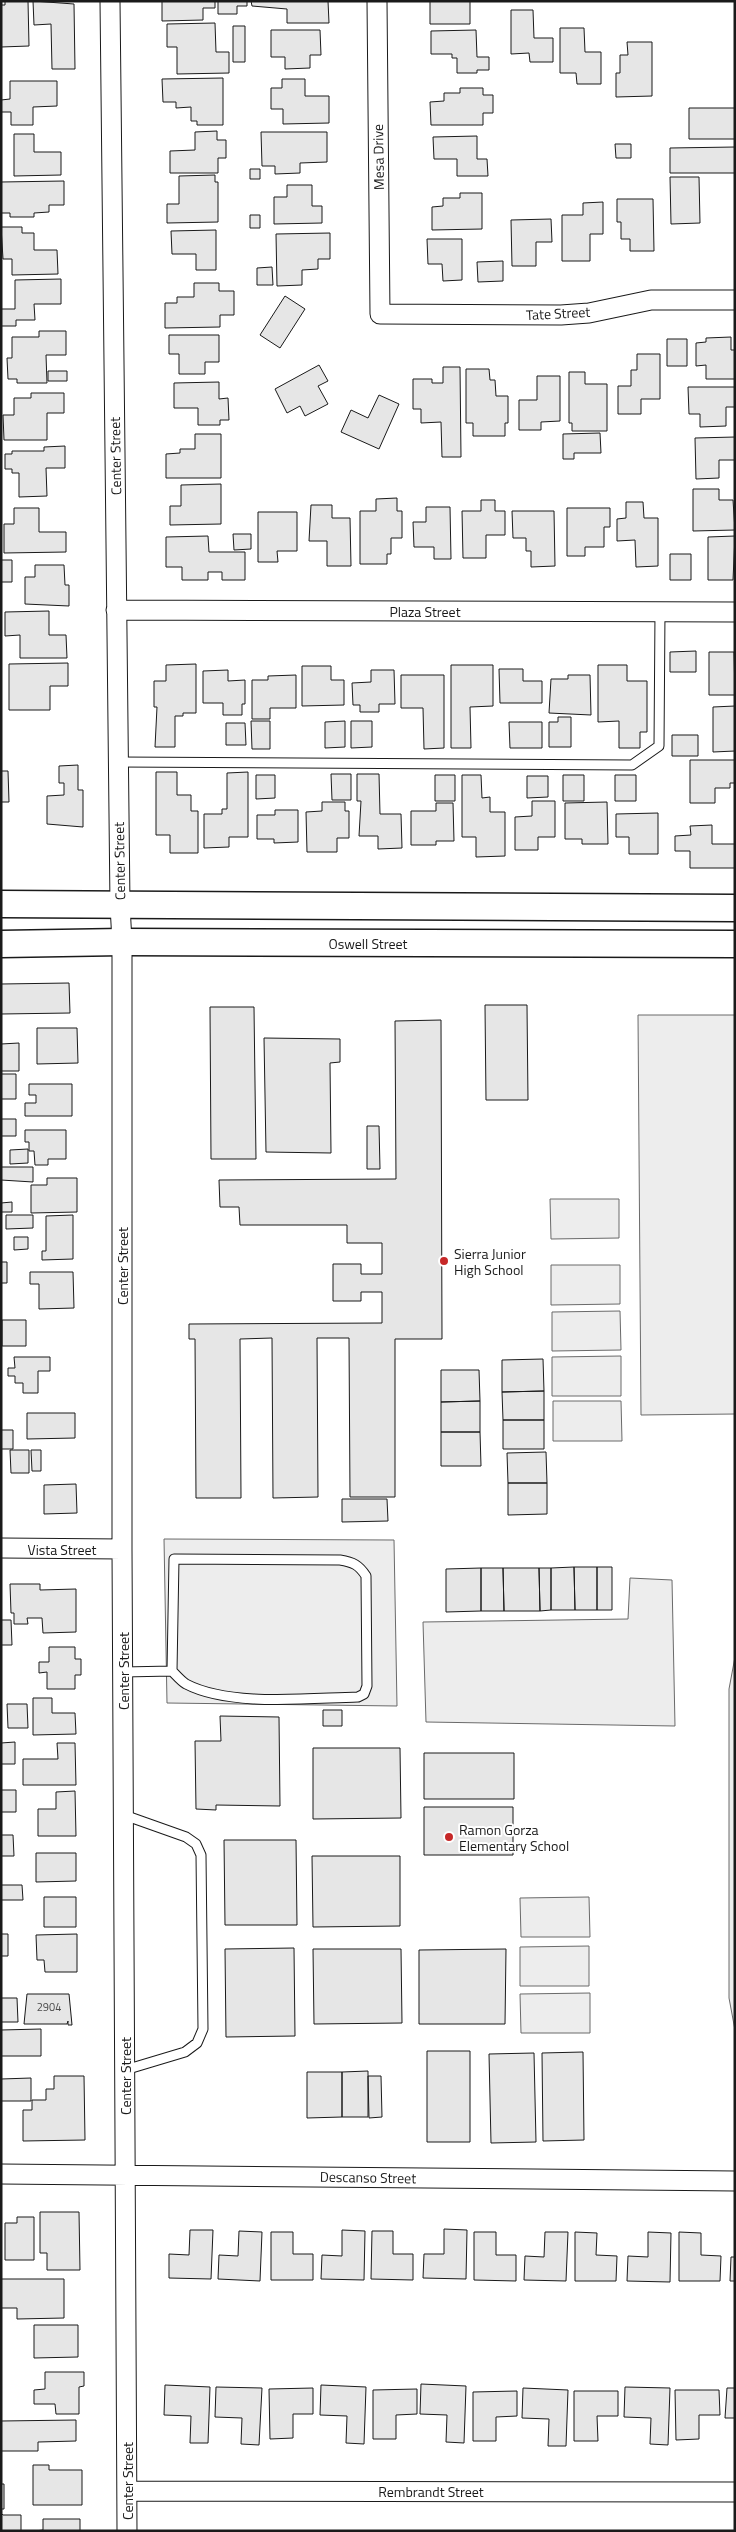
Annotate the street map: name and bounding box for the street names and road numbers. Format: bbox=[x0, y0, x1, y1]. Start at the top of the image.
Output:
street label: Mesa Drive bbox=[367, 124, 389, 190]
street label: Tate Street bbox=[525, 301, 591, 325]
street label: Center Street bbox=[104, 417, 126, 495]
street label: Plaza Street bbox=[389, 601, 461, 622]
street label: Center Street bbox=[108, 822, 130, 900]
street label: Oswell Street bbox=[328, 933, 408, 954]
street label: Center Street bbox=[112, 1227, 133, 1305]
street label: Vista Street bbox=[28, 1539, 96, 1560]
street label: Center Street bbox=[113, 1632, 134, 1710]
street label: Center Street bbox=[115, 2037, 136, 2115]
street label: Descanso Street bbox=[320, 2166, 416, 2188]
street label: Center Street bbox=[117, 2442, 138, 2520]
street label: Rembrandt Street bbox=[378, 2481, 484, 2502]

